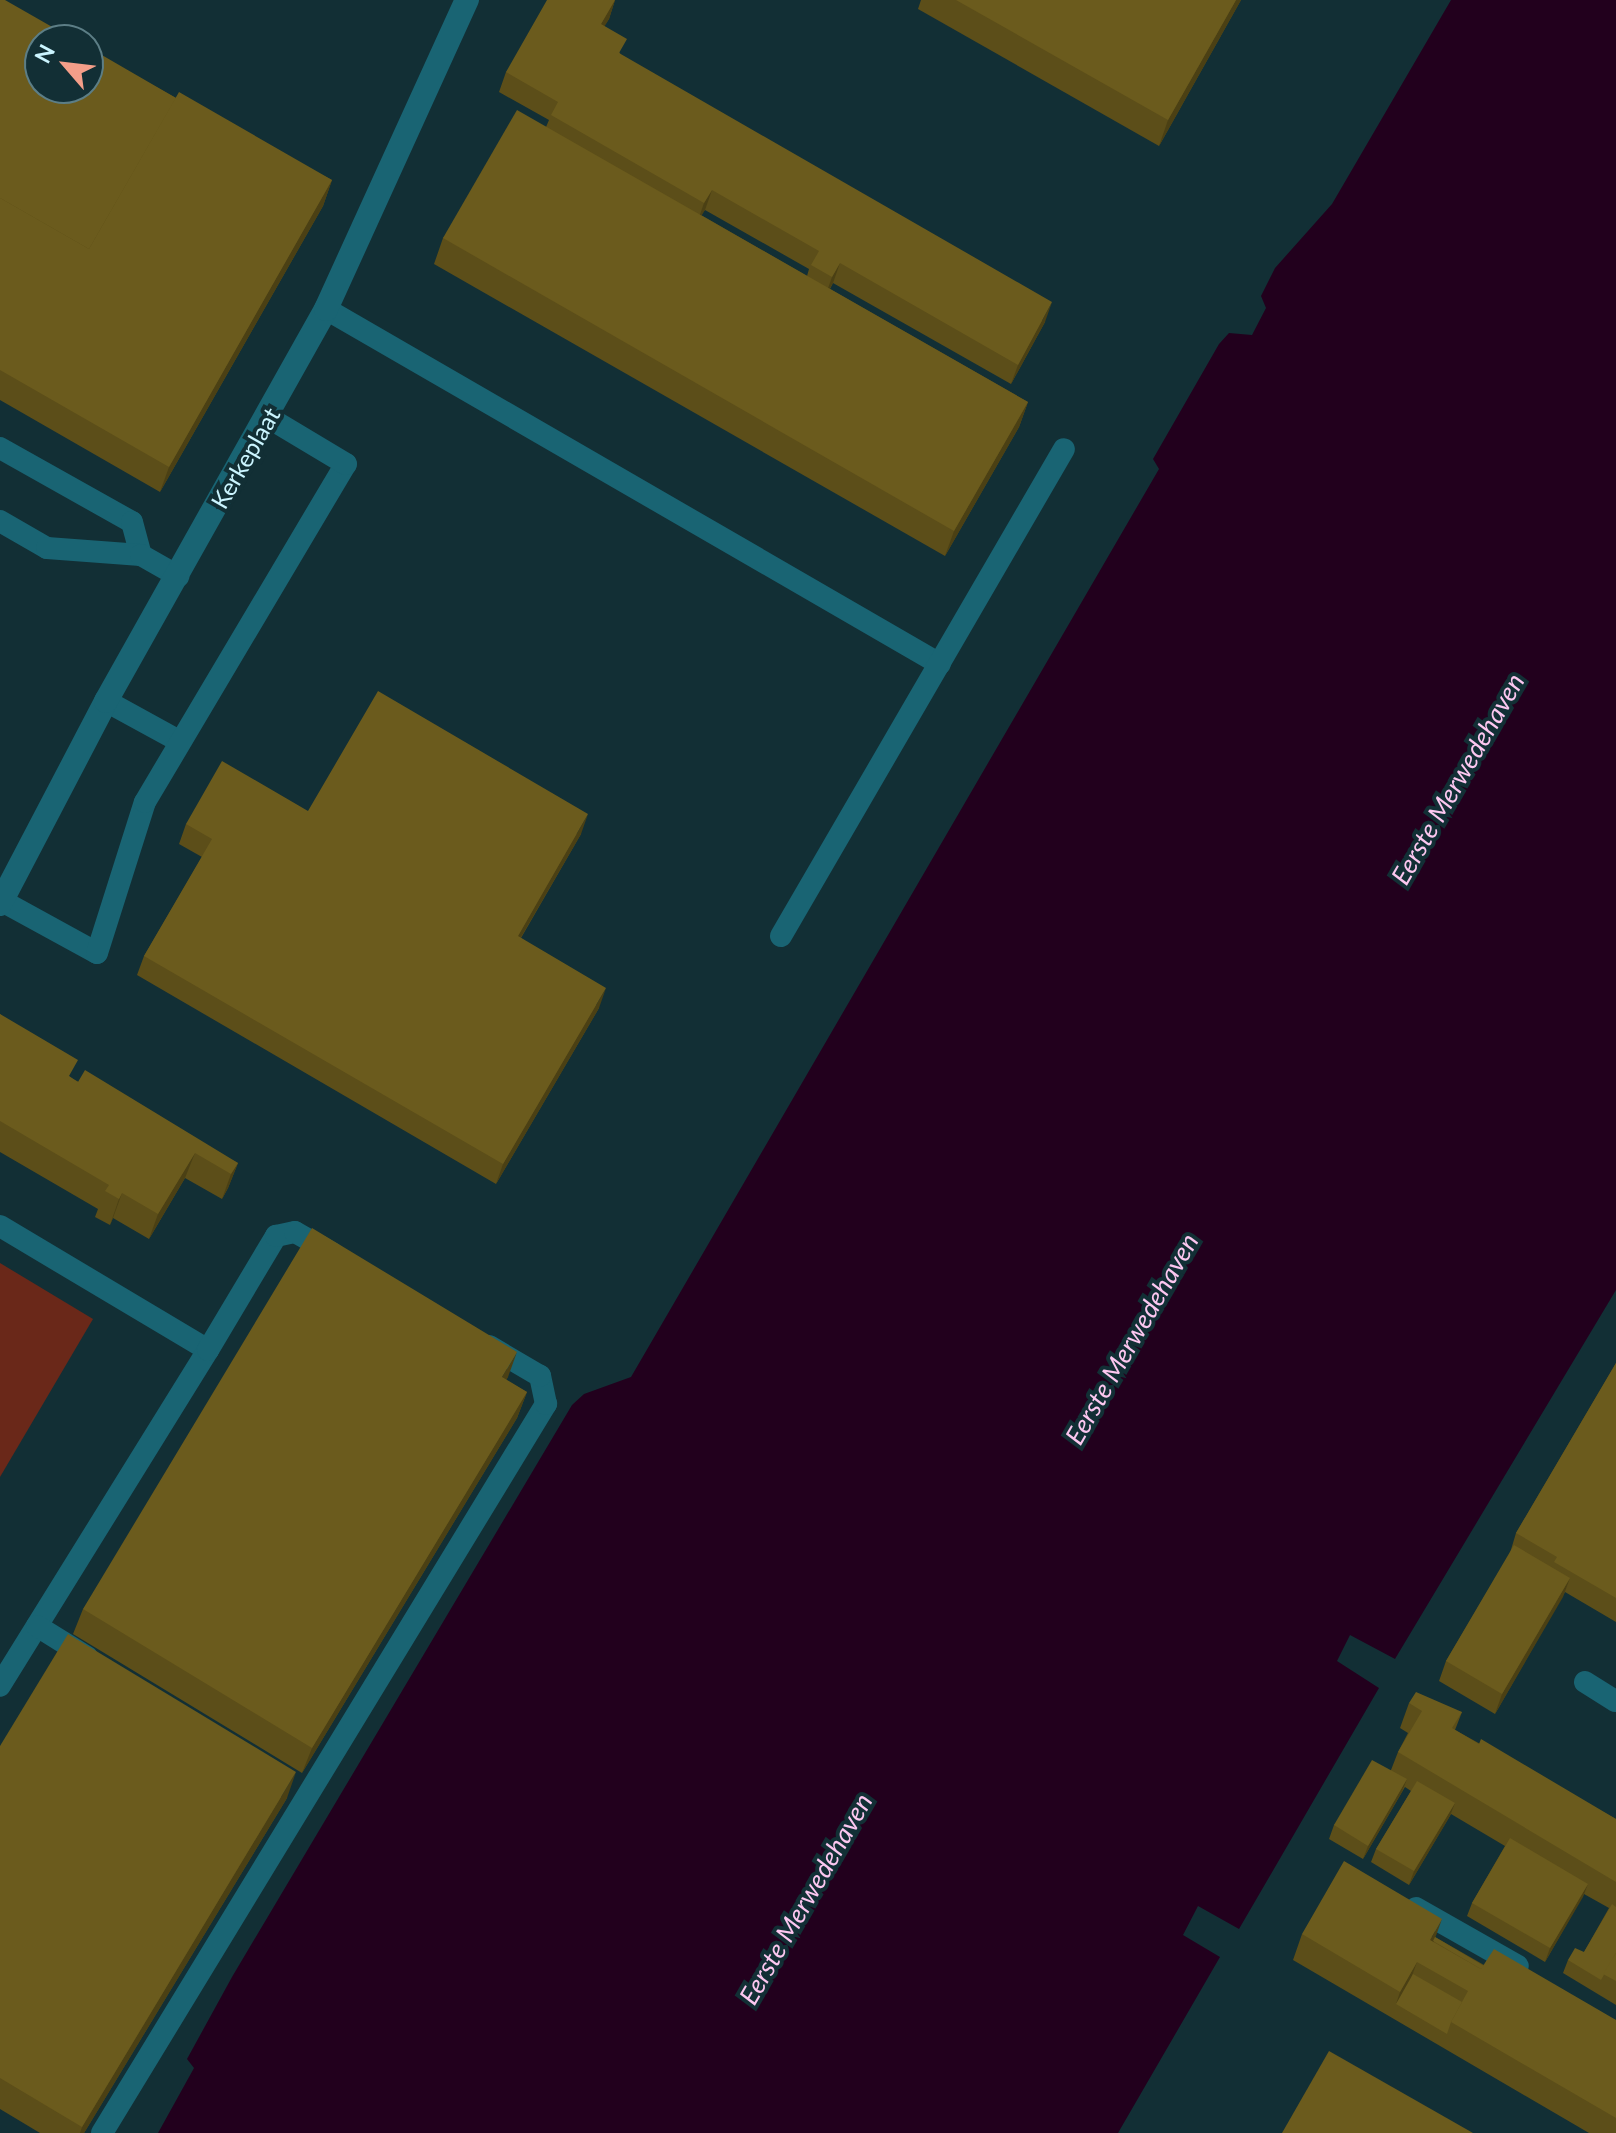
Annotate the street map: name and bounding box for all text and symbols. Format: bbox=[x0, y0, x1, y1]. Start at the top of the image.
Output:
north arrow bbox=[24, 24, 104, 104]
text: N bbox=[28, 40, 60, 67]
street label: Kerkeplaat bbox=[205, 402, 285, 514]
water label: Eerste Merwedehaven bbox=[1385, 668, 1531, 890]
water label: Eerste Merwedehaven bbox=[1059, 1228, 1205, 1450]
water label: Eerste Merwedehaven bbox=[733, 1788, 879, 2010]

